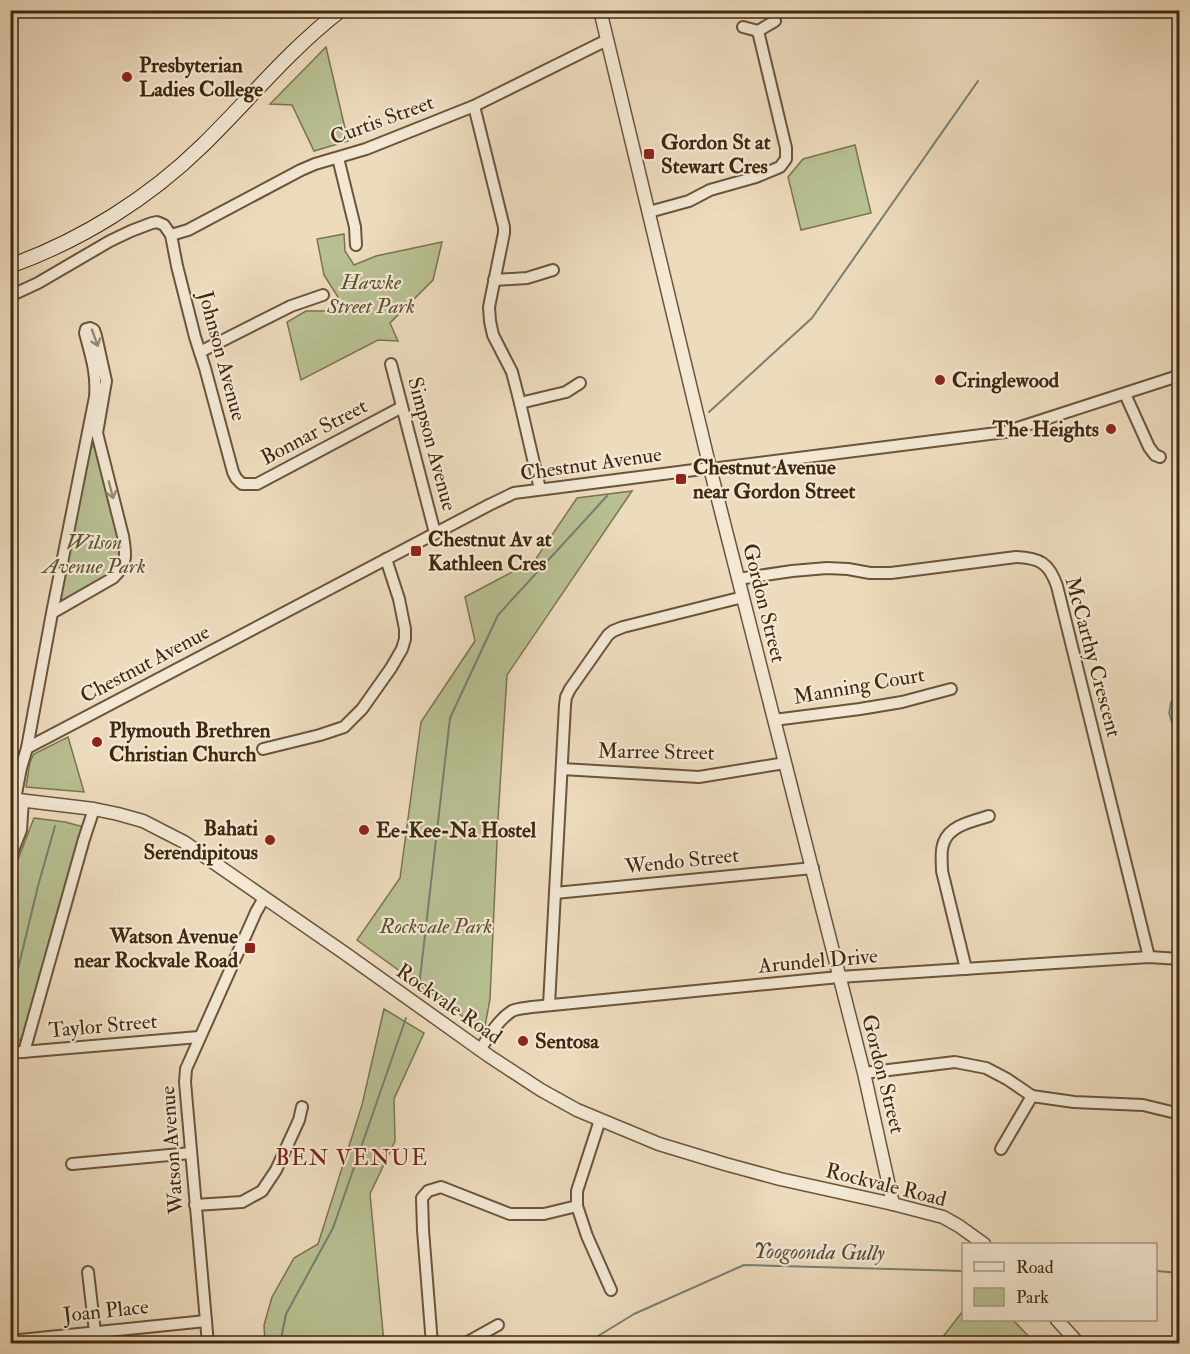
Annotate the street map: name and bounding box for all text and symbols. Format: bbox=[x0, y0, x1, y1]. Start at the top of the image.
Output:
place label: Presbyterian Ladies College bbox=[139, 52, 263, 103]
marker: Presbyterian Ladies College bbox=[120, 70, 134, 84]
street label: Curtis Street bbox=[326, 89, 438, 151]
place label: Gordon St at Stewart Cres bbox=[661, 129, 771, 180]
marker: Gordon St at Stewart Cres bbox=[642, 147, 656, 161]
park label: Hawke Street Park bbox=[326, 269, 415, 320]
street label: Johnson Avenue bbox=[191, 287, 252, 424]
one-way arrow bbox=[91, 328, 102, 347]
place label: Cringlewood bbox=[952, 367, 1060, 394]
marker: Cringlewood bbox=[933, 373, 947, 387]
street label: Simpson Avenue bbox=[401, 374, 463, 514]
street label: Bonnar Street bbox=[256, 393, 372, 471]
place label: The Heights bbox=[992, 416, 1099, 443]
marker: The Heights bbox=[1104, 422, 1118, 436]
street label: Chestnut Avenue bbox=[518, 441, 664, 487]
place label: Chestnut Avenue near Gordon Street bbox=[692, 454, 855, 505]
marker: Chestnut Avenue near Gordon Street bbox=[674, 472, 688, 486]
one-way arrow bbox=[106, 480, 117, 499]
place label: Chestnut Av at Kathleen Cres bbox=[428, 526, 552, 577]
park label: Wilson Avenue Park bbox=[40, 529, 146, 580]
street label: Gordon Street bbox=[736, 541, 792, 666]
marker: Chestnut Av at Kathleen Cres bbox=[409, 544, 423, 558]
street label: McCarthy Crescent bbox=[1059, 574, 1127, 740]
street label: Chestnut Avenue bbox=[76, 618, 215, 709]
street label: Manning Court bbox=[791, 661, 927, 711]
place label: Plymouth Brethren Christian Church bbox=[109, 717, 271, 768]
marker: Plymouth Brethren Christian Church bbox=[90, 735, 104, 749]
street label: Marree Street bbox=[597, 737, 715, 767]
place label: Bahati Serendipitous bbox=[143, 815, 258, 866]
place label: Ee-Kee-Na Hostel bbox=[376, 817, 537, 844]
marker: Ee-Kee-Na Hostel bbox=[357, 823, 371, 837]
marker: Bahati Serendipitous bbox=[263, 833, 277, 847]
street label: Wendo Street bbox=[623, 842, 741, 881]
park label: Rockvale Park bbox=[379, 913, 492, 940]
place label: Watson Avenue near Rockvale Road bbox=[73, 923, 239, 974]
marker: Watson Avenue near Rockvale Road bbox=[243, 941, 257, 955]
street label: Arundel Drive bbox=[756, 942, 879, 980]
street label: Rockvale Road bbox=[391, 958, 508, 1051]
street label: Taylor Street bbox=[47, 1008, 159, 1044]
street label: Gordon Street bbox=[855, 1012, 911, 1137]
place label: Sentosa bbox=[535, 1028, 600, 1055]
marker: Sentosa bbox=[516, 1034, 530, 1048]
street label: Watson Avenue bbox=[154, 1085, 190, 1216]
district label: BEN VENUE bbox=[275, 1144, 429, 1172]
street label: Rockvale Road bbox=[823, 1157, 950, 1213]
water label: Yoogoonda Gully bbox=[753, 1237, 885, 1267]
legend bbox=[962, 1243, 1157, 1321]
text: Road bbox=[1016, 1256, 1054, 1279]
text: Park bbox=[1016, 1286, 1049, 1309]
street label: Joan Place bbox=[61, 1293, 150, 1329]

